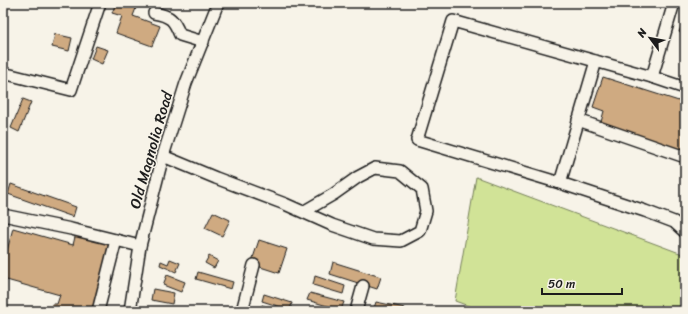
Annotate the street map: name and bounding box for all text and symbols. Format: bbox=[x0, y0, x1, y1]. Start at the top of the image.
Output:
north arrow bbox=[630, 18, 670, 58]
text: N bbox=[631, 24, 652, 42]
street label: Old Magnolia Road bbox=[122, 87, 180, 212]
scale bar bbox=[542, 270, 622, 296]
text: 50 m bbox=[548, 273, 575, 295]

